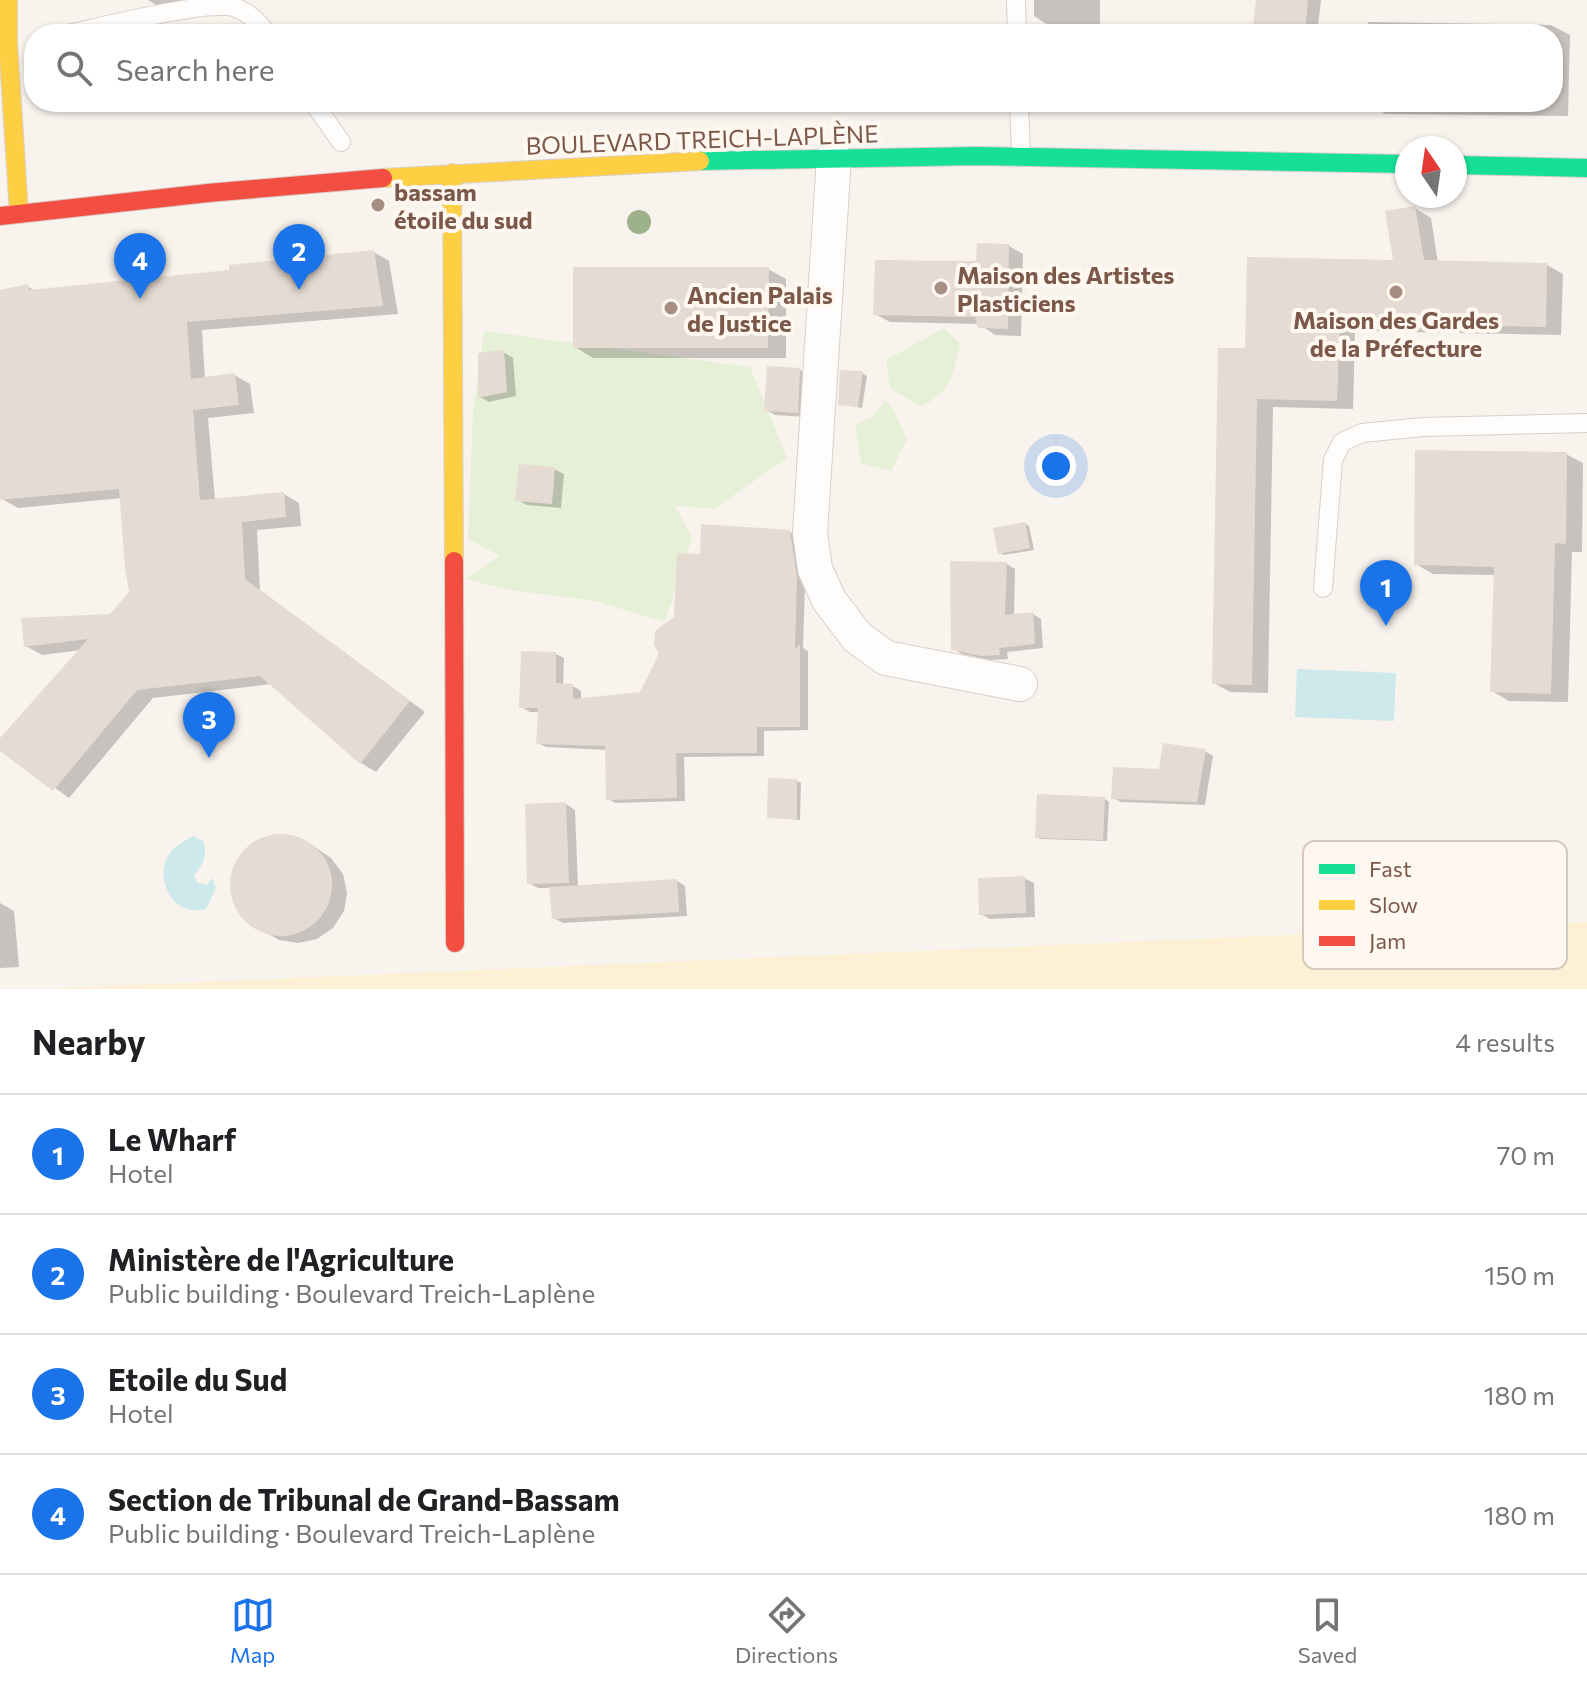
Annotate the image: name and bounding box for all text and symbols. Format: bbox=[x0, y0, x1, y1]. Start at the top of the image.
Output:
search box bbox=[24, 24, 1563, 112]
icon: search bbox=[52, 46, 96, 90]
text: Search here bbox=[116, 50, 275, 87]
street label: BOULEVARD TREICH-LAPLÈNE bbox=[525, 118, 879, 160]
north arrow bbox=[1395, 136, 1467, 208]
place label: bassam étoile du sud bbox=[394, 177, 533, 234]
marker: bassam étoile du sud bbox=[369, 196, 387, 214]
pin: 2 bbox=[273, 224, 325, 290]
pin: 4 bbox=[114, 233, 166, 299]
place label: Maison des Artistes Plasticiens bbox=[957, 260, 1175, 317]
marker: Maison des Artistes Plasticiens bbox=[932, 279, 950, 297]
place label: Ancien Palais de Justice bbox=[687, 280, 833, 337]
marker: Maison des Gardes de la Préfecture bbox=[1387, 283, 1405, 301]
marker: Ancien Palais de Justice bbox=[662, 299, 680, 317]
place label: Maison des Gardes de la Préfecture bbox=[1293, 305, 1499, 362]
your location bbox=[1036, 446, 1076, 486]
pin: 1 bbox=[1360, 560, 1412, 626]
pin: 3 bbox=[183, 692, 235, 758]
legend bbox=[1303, 841, 1567, 969]
text: Fast bbox=[1369, 855, 1412, 882]
text: Slow bbox=[1369, 891, 1418, 918]
text: Jam bbox=[1369, 927, 1406, 954]
text: Nearby bbox=[32, 1020, 146, 1062]
text: 4 results bbox=[1455, 1026, 1555, 1057]
text: Le Wharf bbox=[108, 1120, 236, 1157]
text: 1 bbox=[52, 1139, 64, 1170]
text: 70 m bbox=[1497, 1139, 1555, 1170]
text: Hotel bbox=[108, 1157, 174, 1188]
text: Ministère de l'Agriculture bbox=[108, 1240, 454, 1277]
text: 2 bbox=[51, 1259, 65, 1290]
text: 150 m bbox=[1484, 1259, 1555, 1290]
text: Public building · Boulevard Treich-Laplène bbox=[108, 1277, 595, 1308]
text: Etoile du Sud bbox=[108, 1360, 287, 1397]
text: 3 bbox=[50, 1379, 66, 1410]
text: 180 m bbox=[1483, 1379, 1555, 1410]
text: Hotel bbox=[108, 1397, 174, 1428]
text: Section de Tribunal de Grand-Bassam bbox=[108, 1480, 620, 1517]
text: 4 bbox=[50, 1499, 66, 1530]
text: 180 m bbox=[1483, 1499, 1555, 1530]
text: Public building · Boulevard Treich-Laplène bbox=[108, 1517, 595, 1548]
tab: Map bbox=[230, 1593, 275, 1668]
tab: Directions bbox=[735, 1593, 838, 1668]
tab: Saved bbox=[1298, 1593, 1357, 1668]

